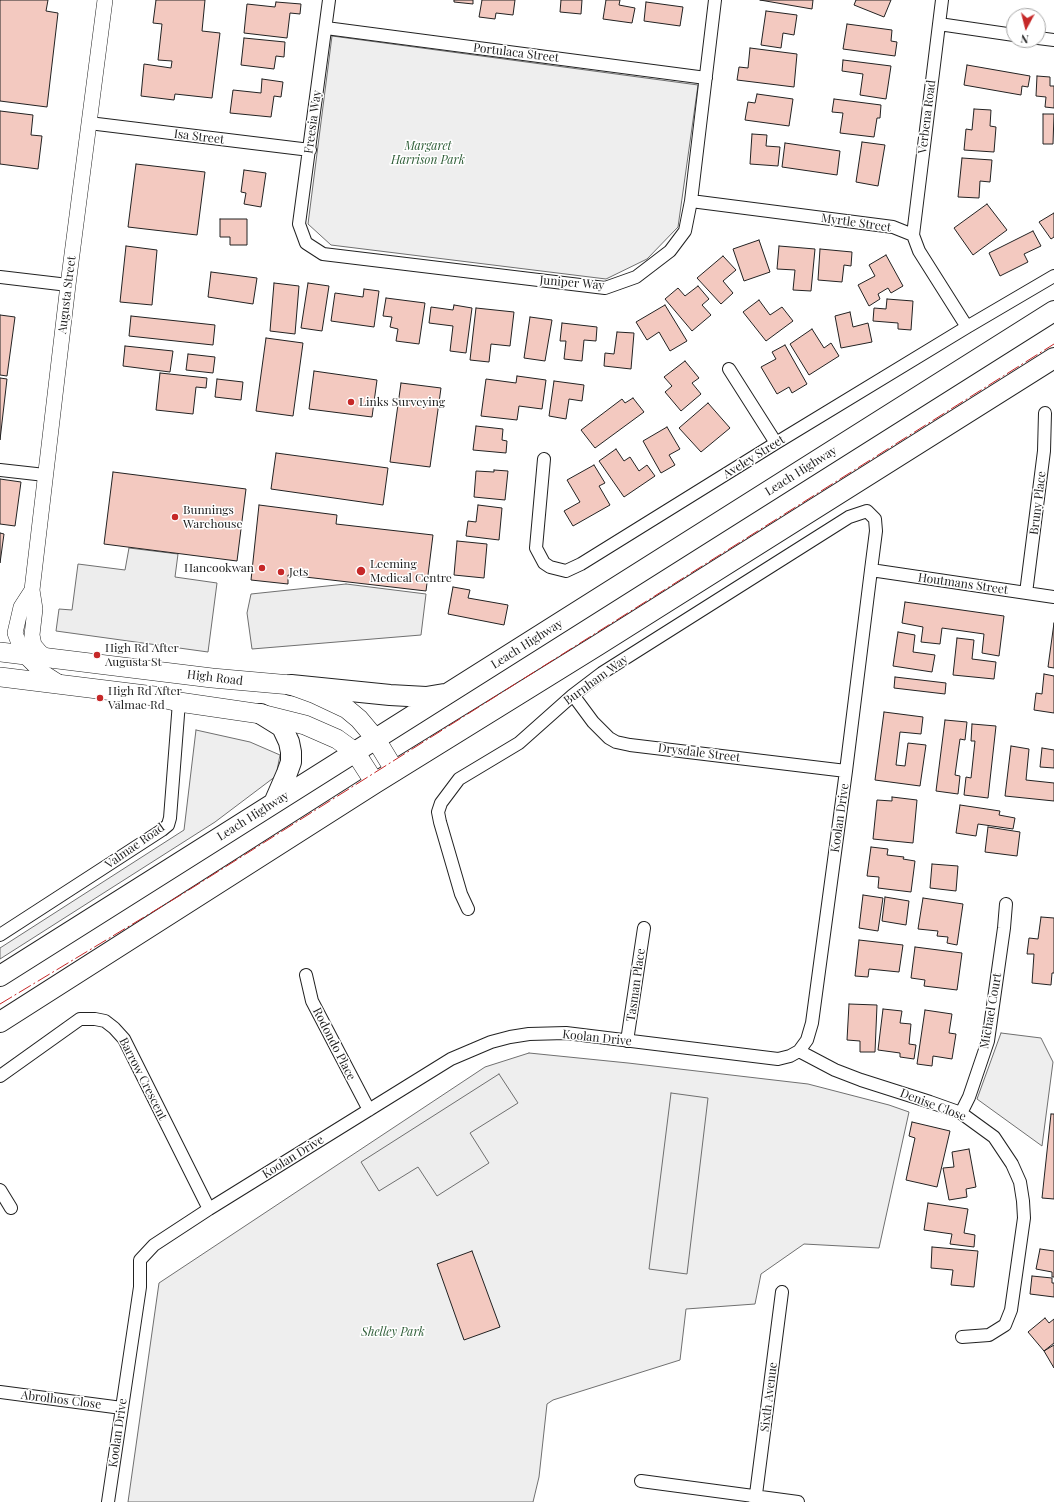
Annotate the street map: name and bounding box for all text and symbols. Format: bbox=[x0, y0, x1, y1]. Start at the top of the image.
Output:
north arrow bbox=[1006, 8, 1046, 48]
text: N bbox=[1020, 31, 1029, 47]
street label: Portulaca Street bbox=[472, 41, 560, 65]
street label: Verbena Road bbox=[915, 79, 939, 155]
street label: Freesia Way bbox=[301, 89, 325, 155]
street label: Isa Street bbox=[173, 127, 225, 147]
park label: Margaret Harrison Park bbox=[391, 139, 465, 167]
street label: Myrtle Street bbox=[820, 211, 892, 235]
street label: Augusta Street bbox=[55, 255, 79, 335]
street label: Juniper Way bbox=[539, 273, 605, 293]
place label: Links Surveying bbox=[359, 395, 445, 409]
marker: Links Surveying bbox=[346, 397, 356, 407]
street label: Aveley Street bbox=[721, 432, 787, 482]
street label: Leach Highway bbox=[762, 443, 840, 499]
street label: Bruny Place bbox=[1027, 470, 1049, 536]
place label: Bunnings Warehouse bbox=[183, 503, 242, 531]
marker: Bunnings Warehouse bbox=[170, 512, 180, 522]
place label: Leeming Medical Centre bbox=[370, 557, 452, 585]
place label: Hancookwan bbox=[184, 561, 254, 575]
marker: Hancookwan bbox=[257, 563, 267, 573]
place label: Jets bbox=[289, 565, 308, 579]
marker: Leeming Medical Centre bbox=[355, 565, 367, 577]
marker: Jets bbox=[276, 567, 286, 577]
street label: Houtmans Street bbox=[917, 571, 1009, 597]
street label: Leach Highway bbox=[488, 616, 566, 672]
place label: High Rd After Augusta St bbox=[105, 641, 179, 669]
marker: High Rd After Augusta St bbox=[92, 650, 102, 660]
street label: Burnham Way bbox=[561, 652, 631, 708]
street label: High Road bbox=[186, 667, 244, 689]
place label: High Rd After Valmae Rd bbox=[108, 684, 182, 712]
marker: High Rd After Valmae Rd bbox=[95, 693, 105, 703]
street label: Drysdale Street bbox=[657, 741, 741, 765]
street label: Koolan Drive bbox=[828, 782, 852, 854]
street label: Leach Highway bbox=[214, 788, 292, 844]
street label: Valmae Road bbox=[103, 820, 167, 872]
street label: Tasman Place bbox=[624, 948, 648, 1022]
street label: Michael Court bbox=[977, 972, 1005, 1050]
street label: Rodondo Place bbox=[309, 1005, 359, 1083]
street label: Koolan Drive bbox=[562, 1027, 632, 1049]
street label: Barrow Crescent bbox=[116, 1035, 170, 1123]
street label: Denise Close bbox=[898, 1086, 968, 1124]
street label: Koolan Drive bbox=[260, 1132, 326, 1182]
park label: Shelley Park bbox=[361, 1325, 425, 1339]
street label: Sixth Avenue bbox=[758, 1361, 780, 1433]
street label: Abrolhos Close bbox=[20, 1388, 102, 1412]
street label: Koolan Drive bbox=[106, 1397, 130, 1469]

